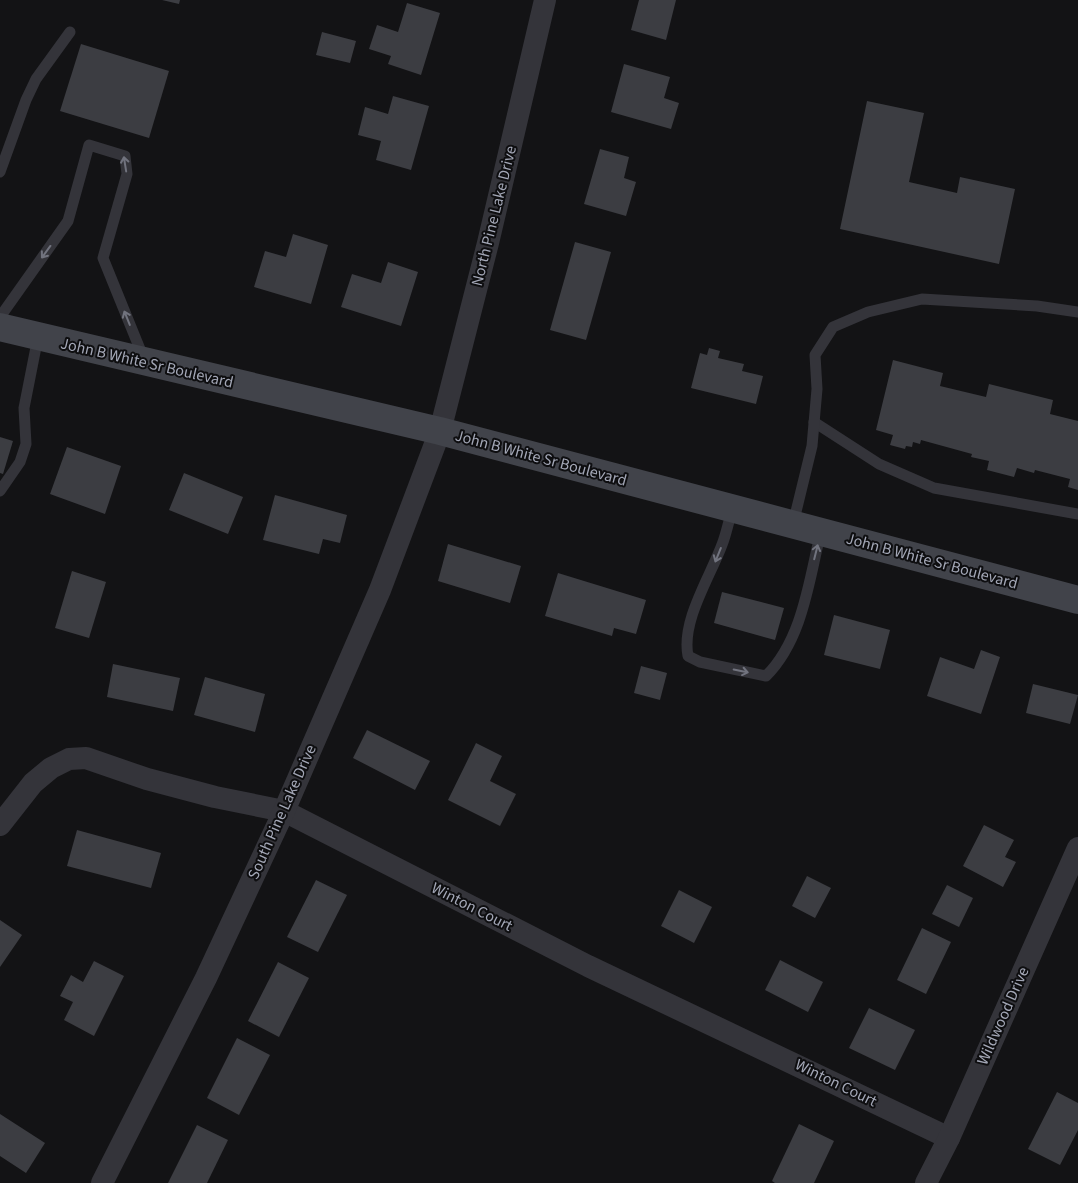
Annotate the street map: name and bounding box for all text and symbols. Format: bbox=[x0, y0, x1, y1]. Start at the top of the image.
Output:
street label: North Pine Lake Drive bbox=[466, 143, 522, 289]
one-way arrow bbox=[120, 156, 130, 172]
one-way arrow bbox=[41, 245, 51, 259]
one-way arrow bbox=[121, 311, 131, 326]
street label: John B White Sr Boulevard bbox=[58, 332, 236, 394]
street label: John B White Sr Boulevard bbox=[453, 424, 629, 492]
street label: John B White Sr Boulevard bbox=[844, 527, 1020, 595]
one-way arrow bbox=[812, 544, 821, 560]
one-way arrow bbox=[712, 547, 721, 562]
one-way arrow bbox=[732, 666, 748, 676]
street label: South Pine Lake Drive bbox=[242, 741, 322, 883]
street label: Winton Court bbox=[428, 877, 517, 937]
street label: Wildwood Drive bbox=[972, 964, 1034, 1068]
street label: Winton Court bbox=[791, 1054, 881, 1113]

